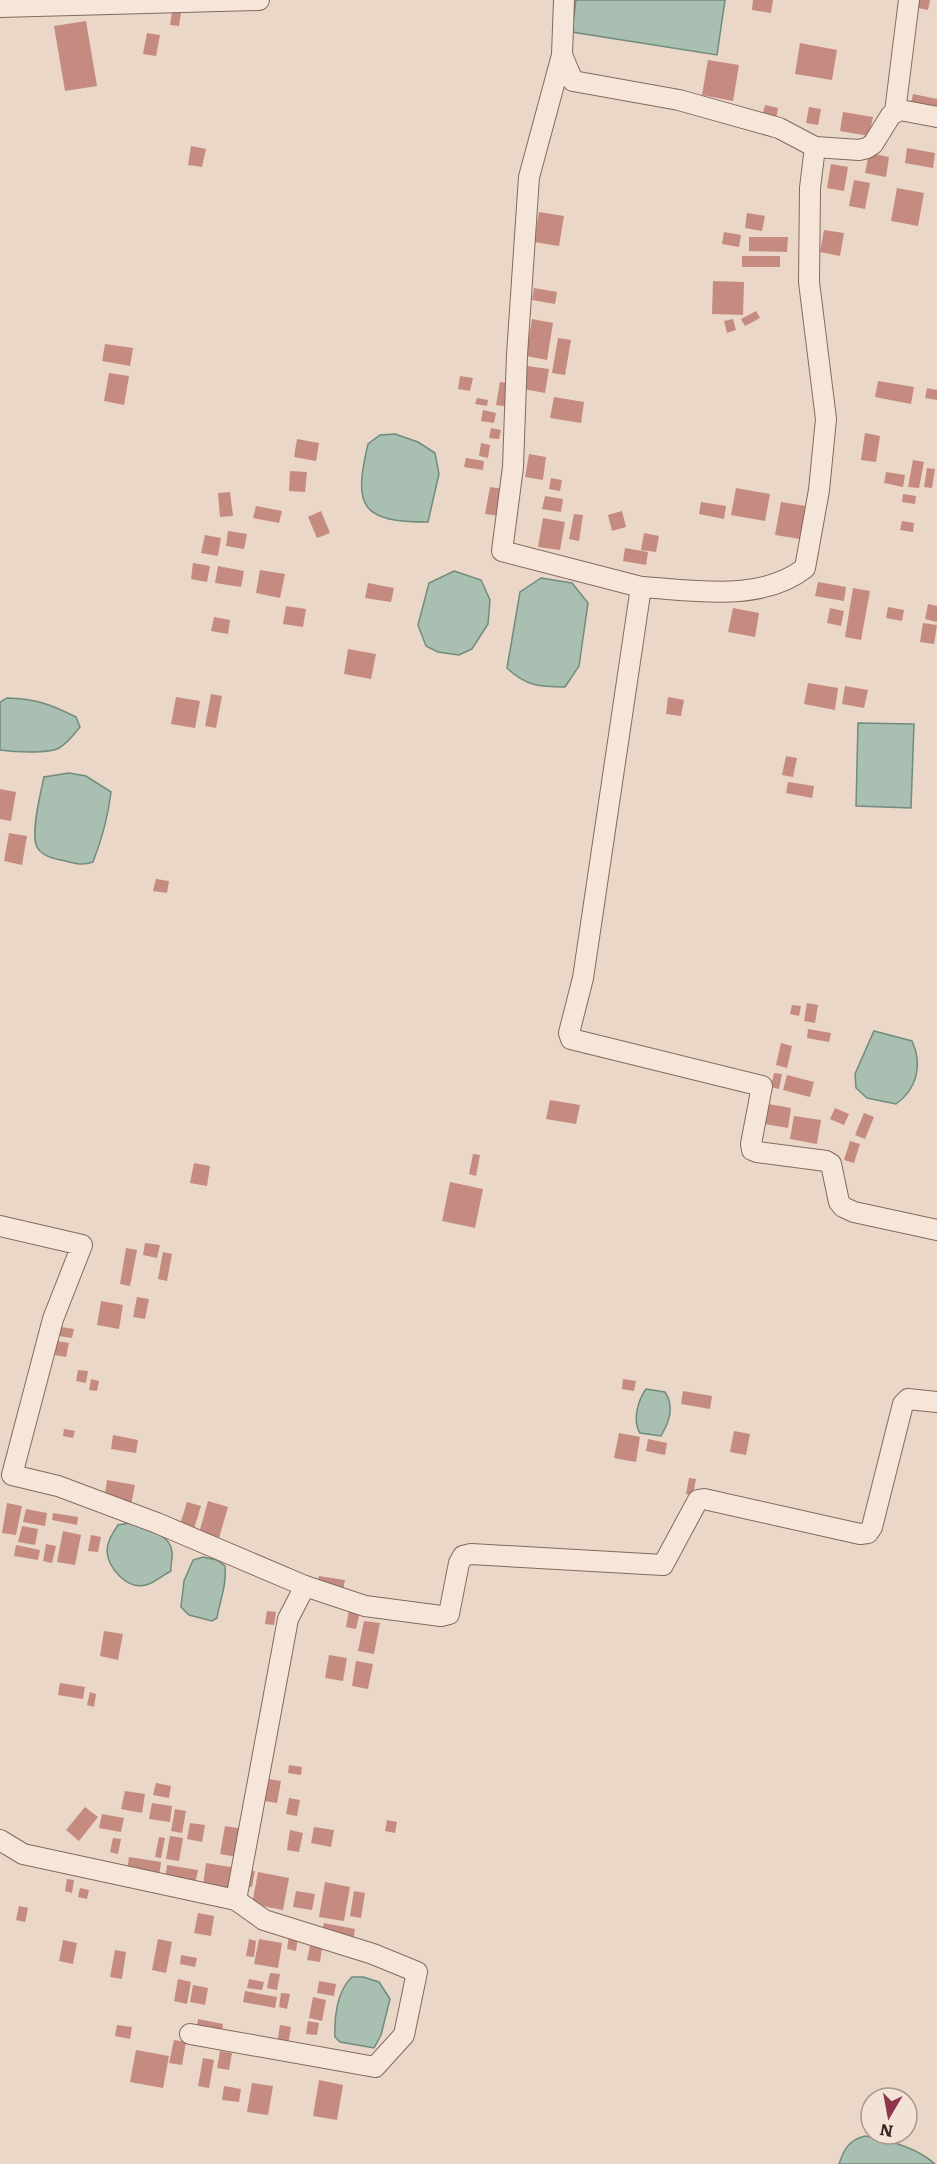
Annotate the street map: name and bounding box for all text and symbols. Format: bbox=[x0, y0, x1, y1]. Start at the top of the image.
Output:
north arrow bbox=[859, 2086, 919, 2146]
text: N bbox=[878, 2119, 895, 2145]

